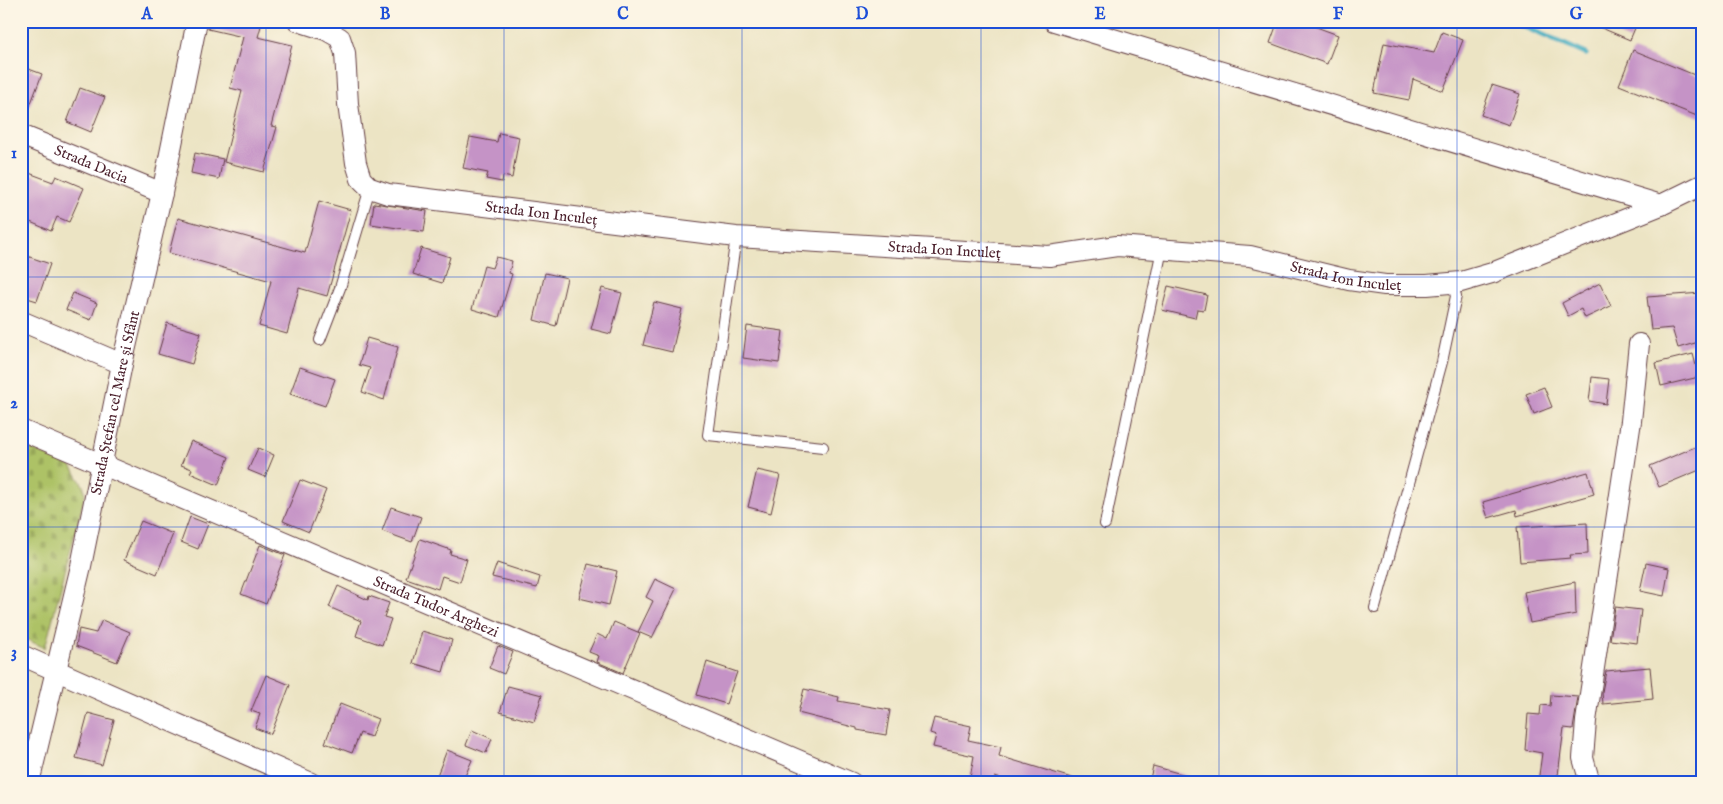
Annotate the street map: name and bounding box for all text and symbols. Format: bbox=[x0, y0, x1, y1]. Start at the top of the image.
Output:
text: A bbox=[141, 5, 154, 25]
text: B bbox=[380, 5, 391, 25]
text: C bbox=[617, 5, 629, 25]
text: D bbox=[856, 5, 869, 25]
text: E bbox=[1094, 5, 1106, 25]
text: F bbox=[1333, 5, 1344, 25]
text: G bbox=[1570, 5, 1583, 25]
street label: Strada Dacia bbox=[51, 141, 131, 188]
text: 1 bbox=[11, 144, 17, 164]
street label: Strada Ion Inculeț bbox=[484, 197, 599, 230]
street label: Strada Ion Inculeț bbox=[888, 237, 1001, 263]
street label: Strada Ion Inculeț bbox=[1288, 257, 1402, 295]
street label: Strada Ștefan cel Mare și Sfânt bbox=[87, 309, 144, 497]
text: 2 bbox=[10, 394, 18, 414]
street label: Strada Tudor Arghezi bbox=[370, 572, 502, 642]
text: 3 bbox=[11, 643, 17, 663]

